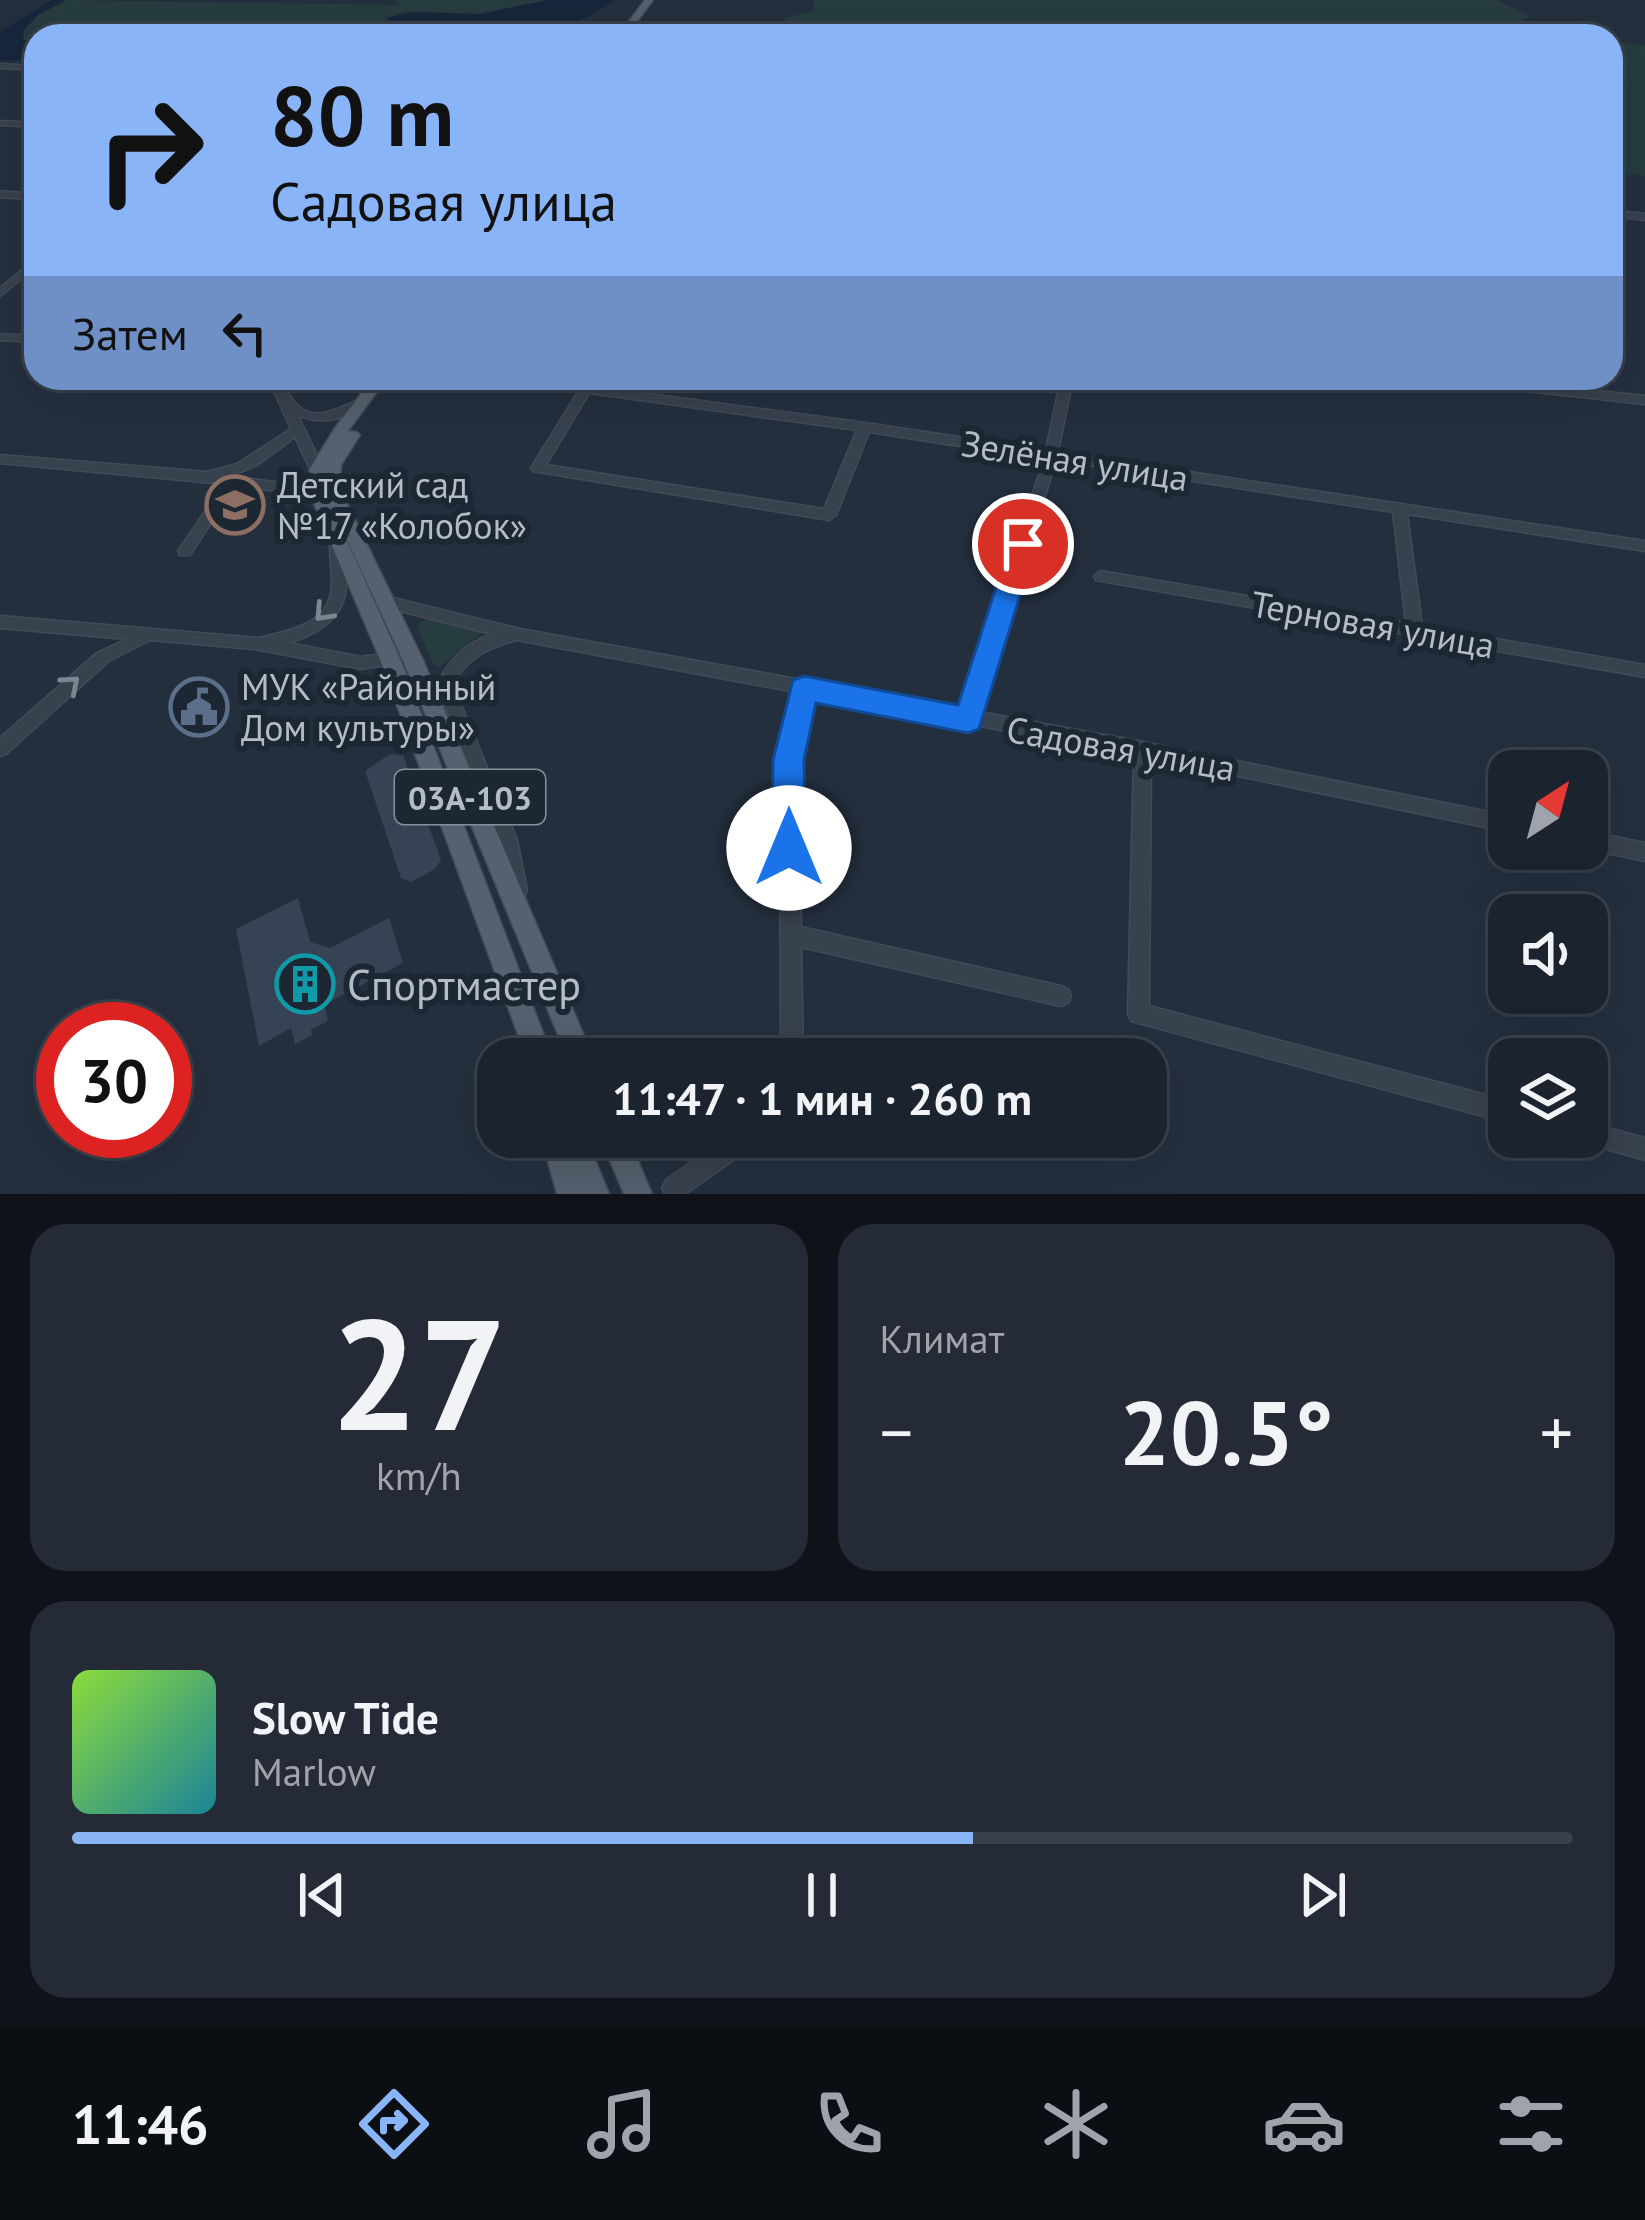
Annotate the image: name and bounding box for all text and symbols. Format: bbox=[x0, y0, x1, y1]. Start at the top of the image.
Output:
text: 80 m bbox=[270, 60, 454, 169]
icon: right bbox=[72, 72, 228, 228]
text: Садовая улица bbox=[270, 166, 617, 236]
icon: left bbox=[212, 300, 278, 366]
text: Затем bbox=[72, 304, 188, 362]
street label: Зелёная улица bbox=[958, 419, 1192, 501]
place label: Детский сад №17 «Колобок» bbox=[277, 461, 527, 549]
school or university icon: Детский сад №17 «Колобок» bbox=[204, 474, 266, 536]
pin bbox=[972, 493, 1074, 595]
icon: arrive bbox=[990, 511, 1056, 577]
street label: Терновая улица bbox=[1248, 579, 1498, 669]
one-way arrow bbox=[315, 599, 337, 621]
place label: МУК «Районный Дом культуры» bbox=[241, 663, 496, 751]
public building icon: МУК «Районный Дом культуры» bbox=[168, 676, 230, 738]
one-way arrow bbox=[57, 677, 78, 698]
street label: Садовая улица bbox=[1003, 705, 1239, 791]
north arrow bbox=[1488, 750, 1608, 870]
map controls bbox=[1488, 750, 1608, 1158]
road number: 03А-103 bbox=[395, 770, 545, 824]
position arrow bbox=[726, 785, 852, 911]
button: sound bbox=[1488, 894, 1608, 1014]
building icon: Спортмастер bbox=[274, 953, 336, 1015]
place label: Спортмастер bbox=[347, 957, 581, 1012]
speed limit sign: 30 bbox=[36, 1002, 192, 1158]
button: layers bbox=[1488, 1038, 1608, 1158]
text: 11:47 · 1 мин · 260 m bbox=[612, 1069, 1032, 1127]
text: 27 bbox=[330, 1271, 507, 1473]
text: Климат bbox=[880, 1313, 1004, 1364]
text: 20.5° bbox=[1119, 1373, 1334, 1490]
text: − bbox=[880, 1389, 913, 1474]
text: + bbox=[1540, 1389, 1573, 1474]
text: km/h bbox=[376, 1450, 462, 1501]
text: Slow Tide bbox=[252, 1688, 439, 1746]
text: Marlow bbox=[252, 1746, 376, 1797]
icon: previous bbox=[289, 1862, 355, 1928]
icon: pause bbox=[789, 1862, 855, 1928]
icon: next bbox=[1290, 1862, 1356, 1928]
icon: directions bbox=[352, 2082, 436, 2166]
icon: music bbox=[580, 2082, 664, 2166]
icon: phone bbox=[807, 2082, 891, 2166]
icon: climate bbox=[1034, 2082, 1118, 2166]
icon: car bbox=[1262, 2082, 1346, 2166]
icon: filters bbox=[1489, 2082, 1573, 2166]
text: 11:46 bbox=[72, 2089, 209, 2159]

